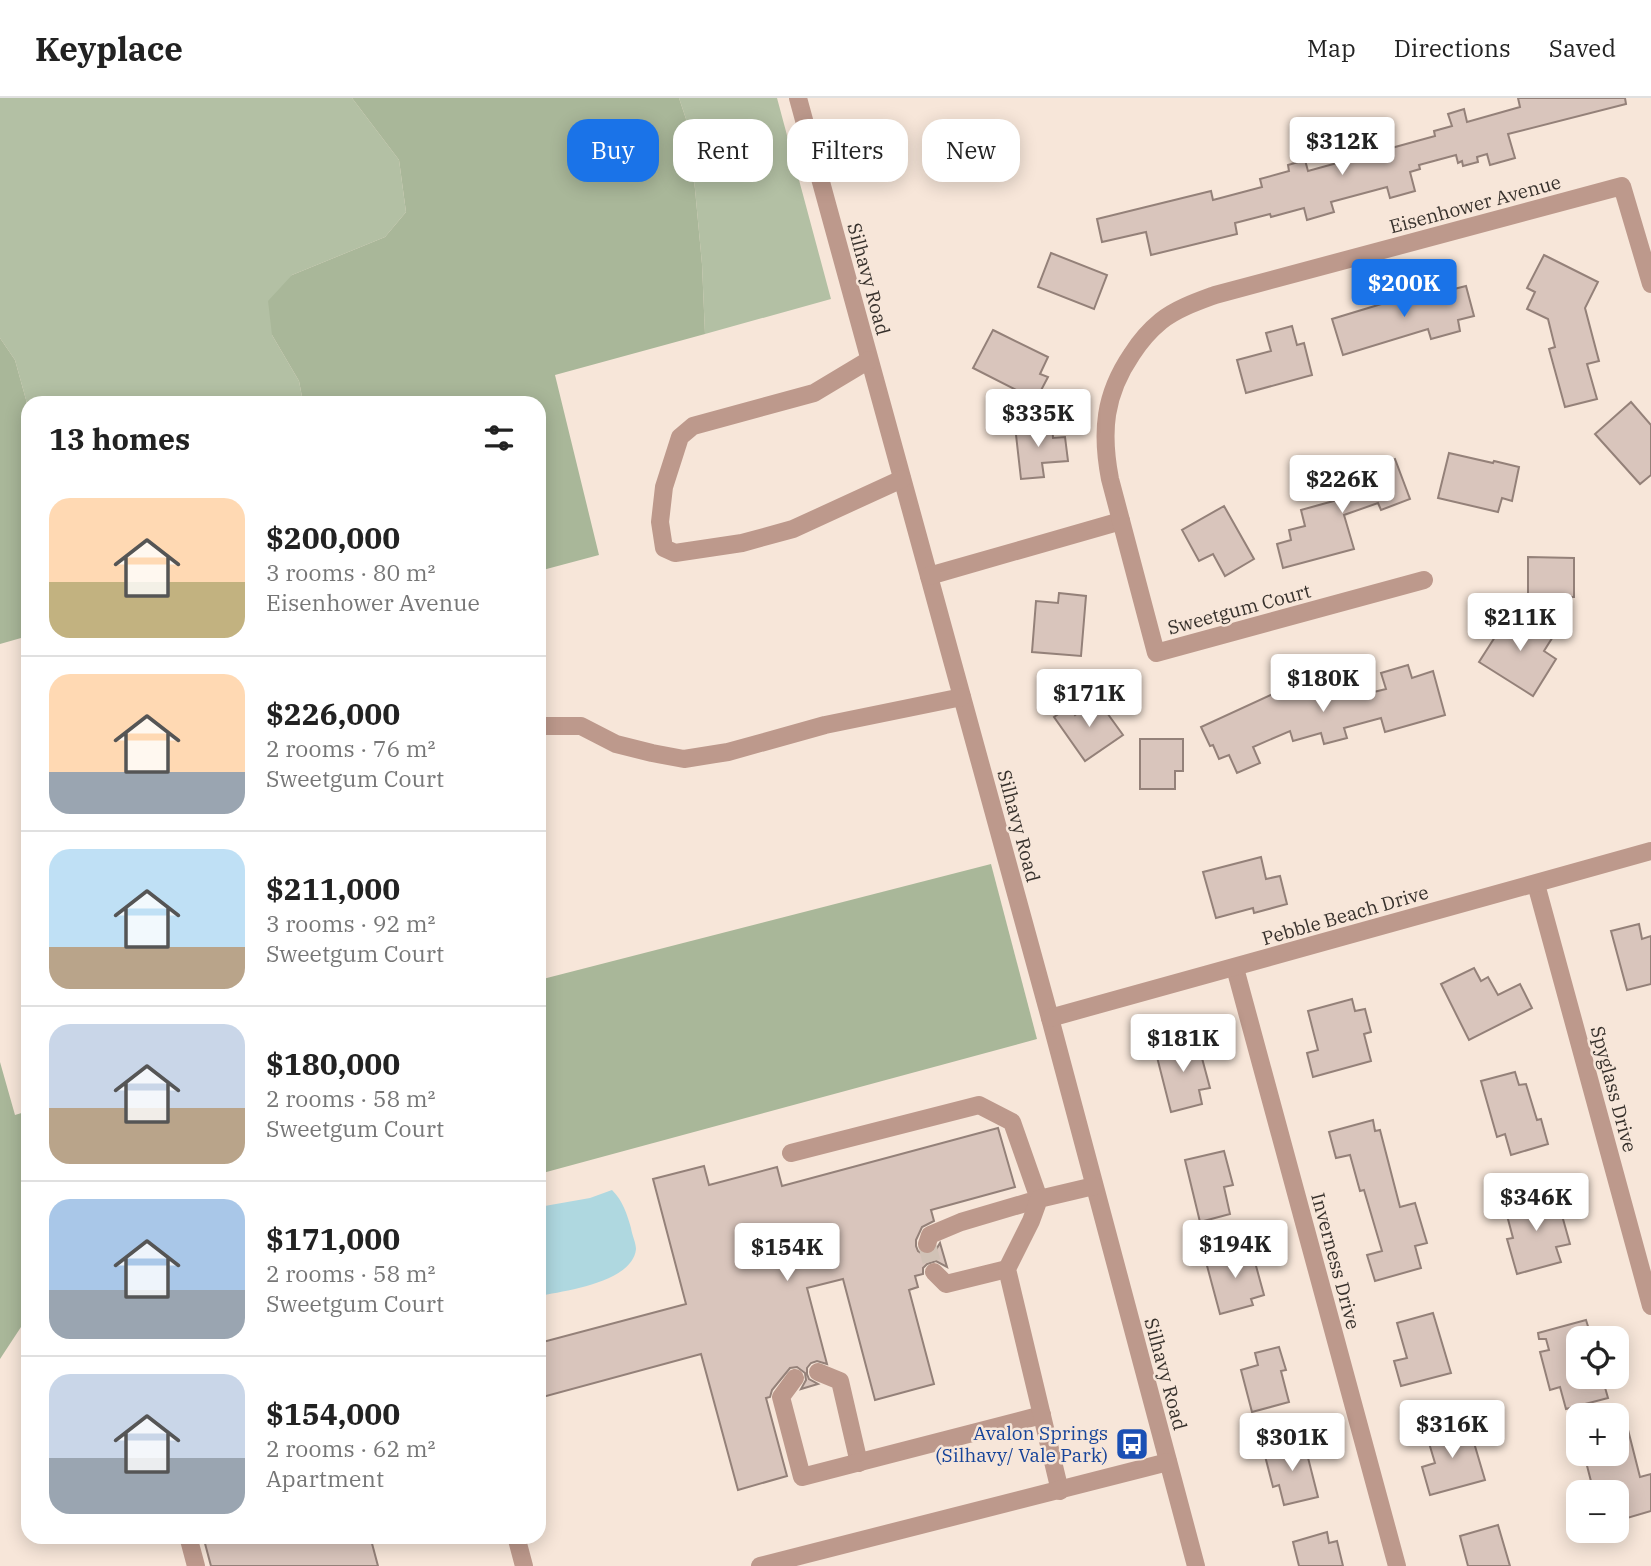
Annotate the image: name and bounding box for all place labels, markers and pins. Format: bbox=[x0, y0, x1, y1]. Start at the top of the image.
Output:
pin: $312K bbox=[1293, 118, 1391, 177]
pin: $200K bbox=[1355, 260, 1453, 319]
pin: $335K bbox=[989, 390, 1087, 449]
pin: $226K bbox=[1293, 456, 1391, 515]
pin: $211K bbox=[1471, 594, 1569, 653]
pin: $180K bbox=[1274, 654, 1372, 714]
pin: $171K bbox=[1040, 670, 1138, 729]
pin: $181K bbox=[1134, 1014, 1232, 1074]
pin: $346K bbox=[1487, 1174, 1585, 1233]
pin: $194K bbox=[1186, 1220, 1284, 1280]
pin: $154K bbox=[738, 1224, 836, 1283]
pin: $316K bbox=[1403, 1400, 1501, 1460]
pin: $301K bbox=[1243, 1414, 1341, 1473]
place label: Avalon Springs (Silhavy/ Vale Park) bbox=[935, 1421, 1108, 1467]
bus stop icon: Avalon Springs (Silhavy/ Vale Park) bbox=[1113, 1425, 1151, 1463]

